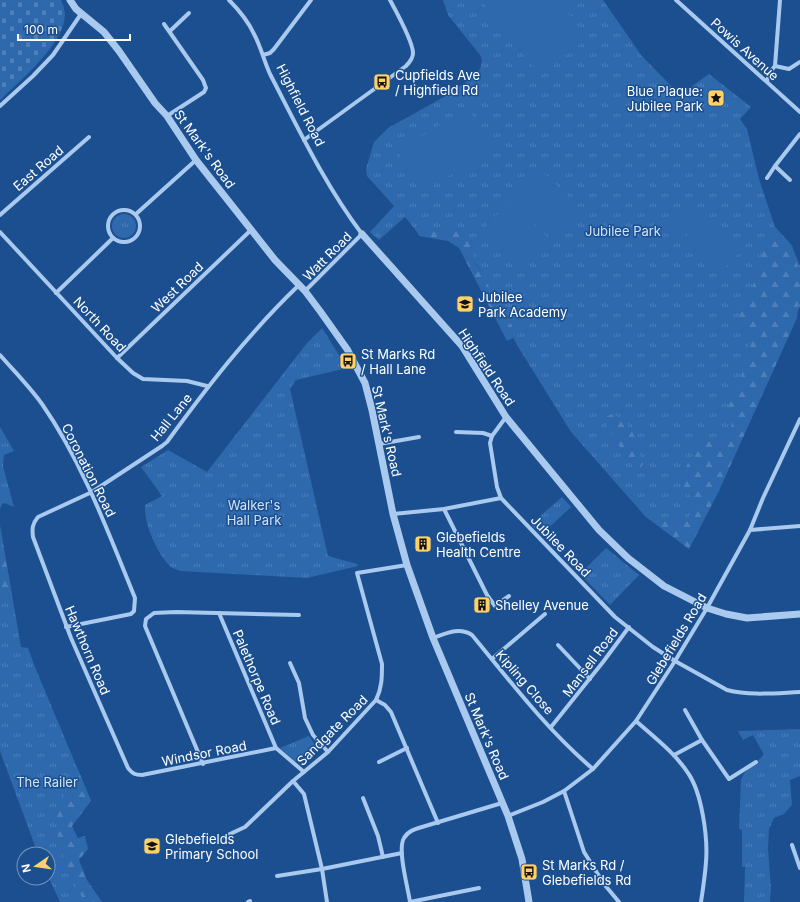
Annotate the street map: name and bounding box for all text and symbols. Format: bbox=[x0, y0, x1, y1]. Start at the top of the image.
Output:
street label: Powis Avenue bbox=[708, 14, 782, 84]
scale bar bbox=[18, 16, 130, 42]
text: 100 m bbox=[24, 22, 58, 37]
street label: Highfield Road bbox=[273, 61, 329, 149]
place label: Cupfields Ave / Highfield Rd bbox=[395, 67, 480, 98]
bus stop icon: Cupfields Ave / Highfield Rd bbox=[372, 72, 392, 92]
place label: Blue Plaque: Jubilee Park bbox=[627, 83, 703, 114]
place icon: Blue Plaque: Jubilee Park bbox=[706, 88, 726, 108]
street label: St Mark's Road bbox=[171, 107, 239, 191]
street label: East Road bbox=[10, 142, 66, 194]
park label: Jubilee Park bbox=[585, 223, 661, 239]
street label: Watt Road bbox=[299, 228, 355, 284]
street label: West Road bbox=[148, 258, 206, 316]
place label: Jubilee Park Academy bbox=[478, 289, 567, 320]
street label: North Road bbox=[70, 293, 130, 355]
school or university icon: Jubilee Park Academy bbox=[455, 294, 475, 314]
street label: Highfield Road bbox=[455, 325, 519, 409]
place label: St Marks Rd / Hall Lane bbox=[361, 346, 435, 377]
bus stop icon: St Marks Rd / Hall Lane bbox=[338, 351, 358, 371]
street label: St Mark's Road bbox=[369, 384, 405, 478]
street label: Hall Lane bbox=[147, 390, 195, 444]
street label: Coronation Road bbox=[59, 421, 119, 519]
park label: Walker's Hall Park bbox=[227, 497, 281, 528]
street label: Jubilee Road bbox=[528, 512, 594, 580]
place label: Glebefields Health Centre bbox=[436, 529, 521, 560]
building icon: Glebefields Health Centre bbox=[413, 534, 433, 554]
street label: Glebefields Road bbox=[642, 590, 710, 688]
building icon: Shelley Avenue bbox=[472, 595, 492, 615]
place label: Shelley Avenue bbox=[495, 597, 589, 613]
street label: Hawthorn Road bbox=[62, 603, 114, 697]
street label: Mansell Road bbox=[559, 624, 621, 700]
street label: Palethorpe Road bbox=[230, 627, 284, 727]
street label: Kipling Close bbox=[493, 646, 557, 718]
street label: St Mark's Road bbox=[461, 690, 513, 782]
street label: Sandgate Road bbox=[293, 691, 371, 769]
street label: Windsor Road bbox=[160, 737, 248, 769]
park label: The Railer bbox=[16, 774, 78, 790]
place label: Glebefields Primary School bbox=[165, 831, 259, 862]
school or university icon: Glebefields Primary School bbox=[142, 836, 162, 856]
north arrow bbox=[16, 846, 56, 886]
place label: St Marks Rd / Glebefields Rd bbox=[542, 857, 631, 888]
bus stop icon: St Marks Rd / Glebefields Rd bbox=[519, 862, 539, 882]
text: N bbox=[18, 863, 34, 874]

